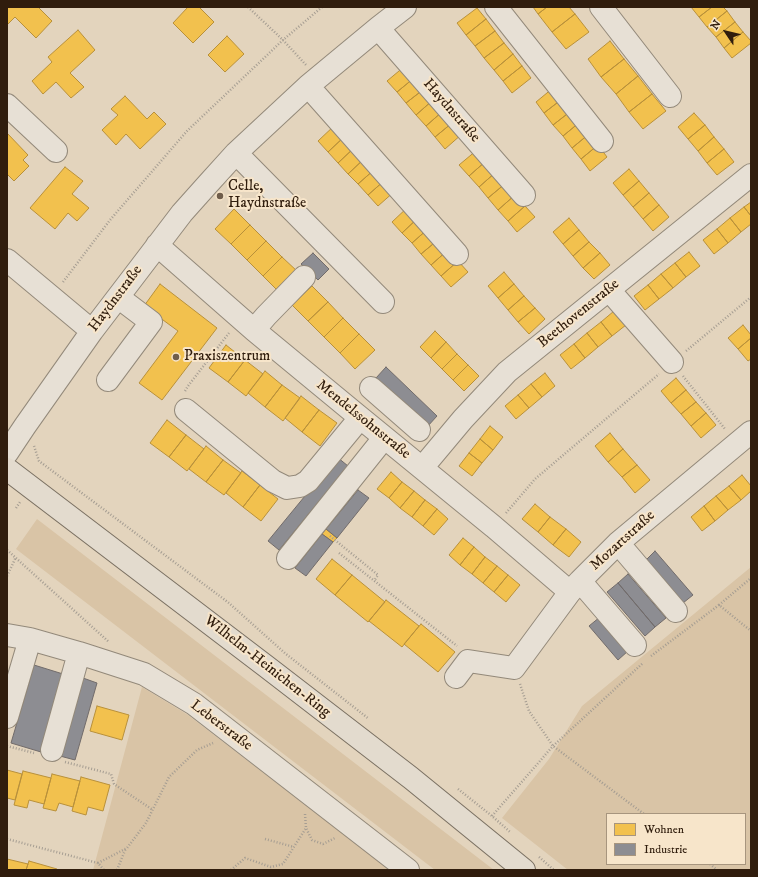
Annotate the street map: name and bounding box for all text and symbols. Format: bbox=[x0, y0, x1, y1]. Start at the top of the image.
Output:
north arrow bbox=[706, 12, 746, 52]
text: N bbox=[708, 17, 724, 33]
street label: Haydnstraße bbox=[419, 76, 483, 146]
place label: Celle, Haydnstraße bbox=[228, 178, 306, 213]
marker: Celle, Haydnstraße bbox=[215, 191, 225, 201]
street label: Haydnstraße bbox=[85, 262, 147, 336]
street label: Beethovenstraße bbox=[535, 276, 623, 352]
place label: Praxiszentrum bbox=[184, 348, 270, 366]
marker: Praxiszentrum bbox=[171, 352, 181, 362]
street label: Mendelssohnstraße bbox=[312, 377, 414, 463]
street label: Mozartstraße bbox=[587, 507, 659, 575]
street label: Wilhelm-Heinichen-Ring bbox=[200, 612, 334, 722]
street label: Leberstraße bbox=[186, 697, 256, 755]
legend bbox=[606, 813, 746, 865]
text: Wohnen bbox=[644, 822, 684, 837]
text: Industrie bbox=[644, 842, 687, 857]

